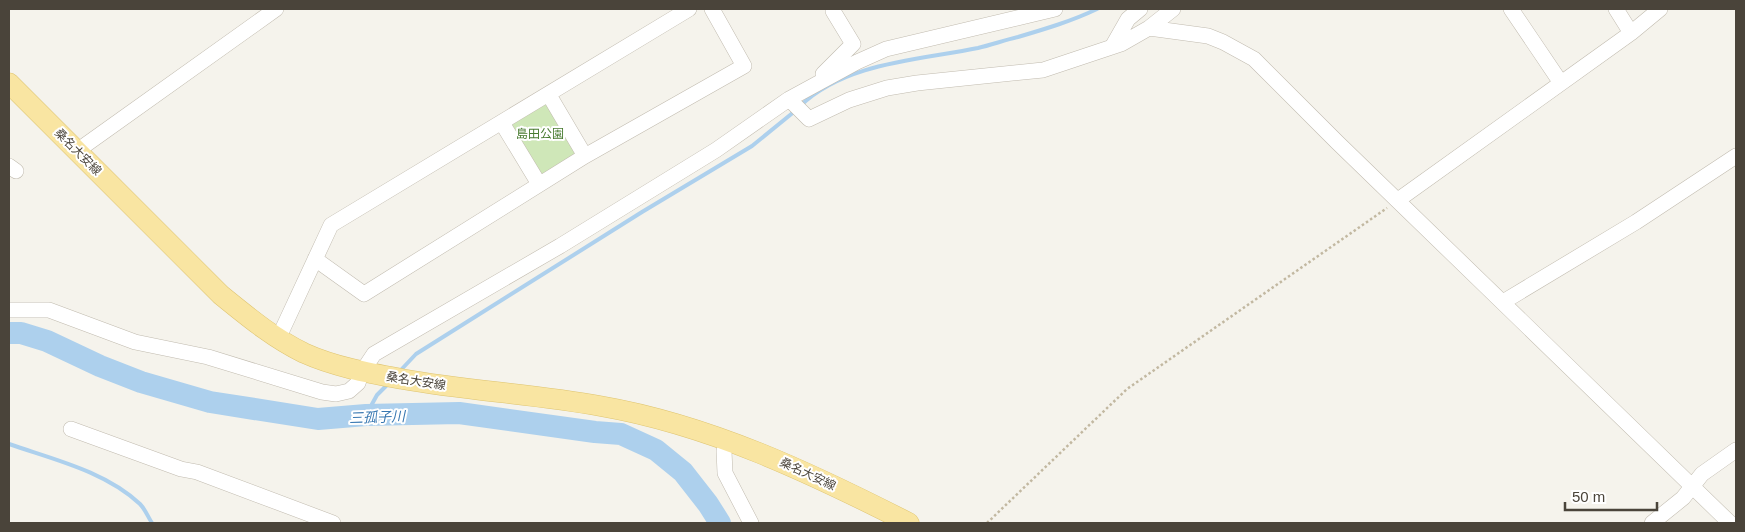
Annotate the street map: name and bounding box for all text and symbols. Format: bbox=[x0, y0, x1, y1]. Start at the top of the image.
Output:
street label: 桑名大安線 bbox=[52, 126, 104, 178]
park label: 島田公園 bbox=[516, 127, 564, 141]
street label: 桑名大安線 bbox=[385, 369, 447, 393]
water label: 三孤子川 bbox=[349, 408, 407, 426]
street label: 桑名大安線 bbox=[778, 455, 838, 493]
scale bar bbox=[1565, 480, 1658, 512]
text: 50 m bbox=[1572, 488, 1605, 505]

